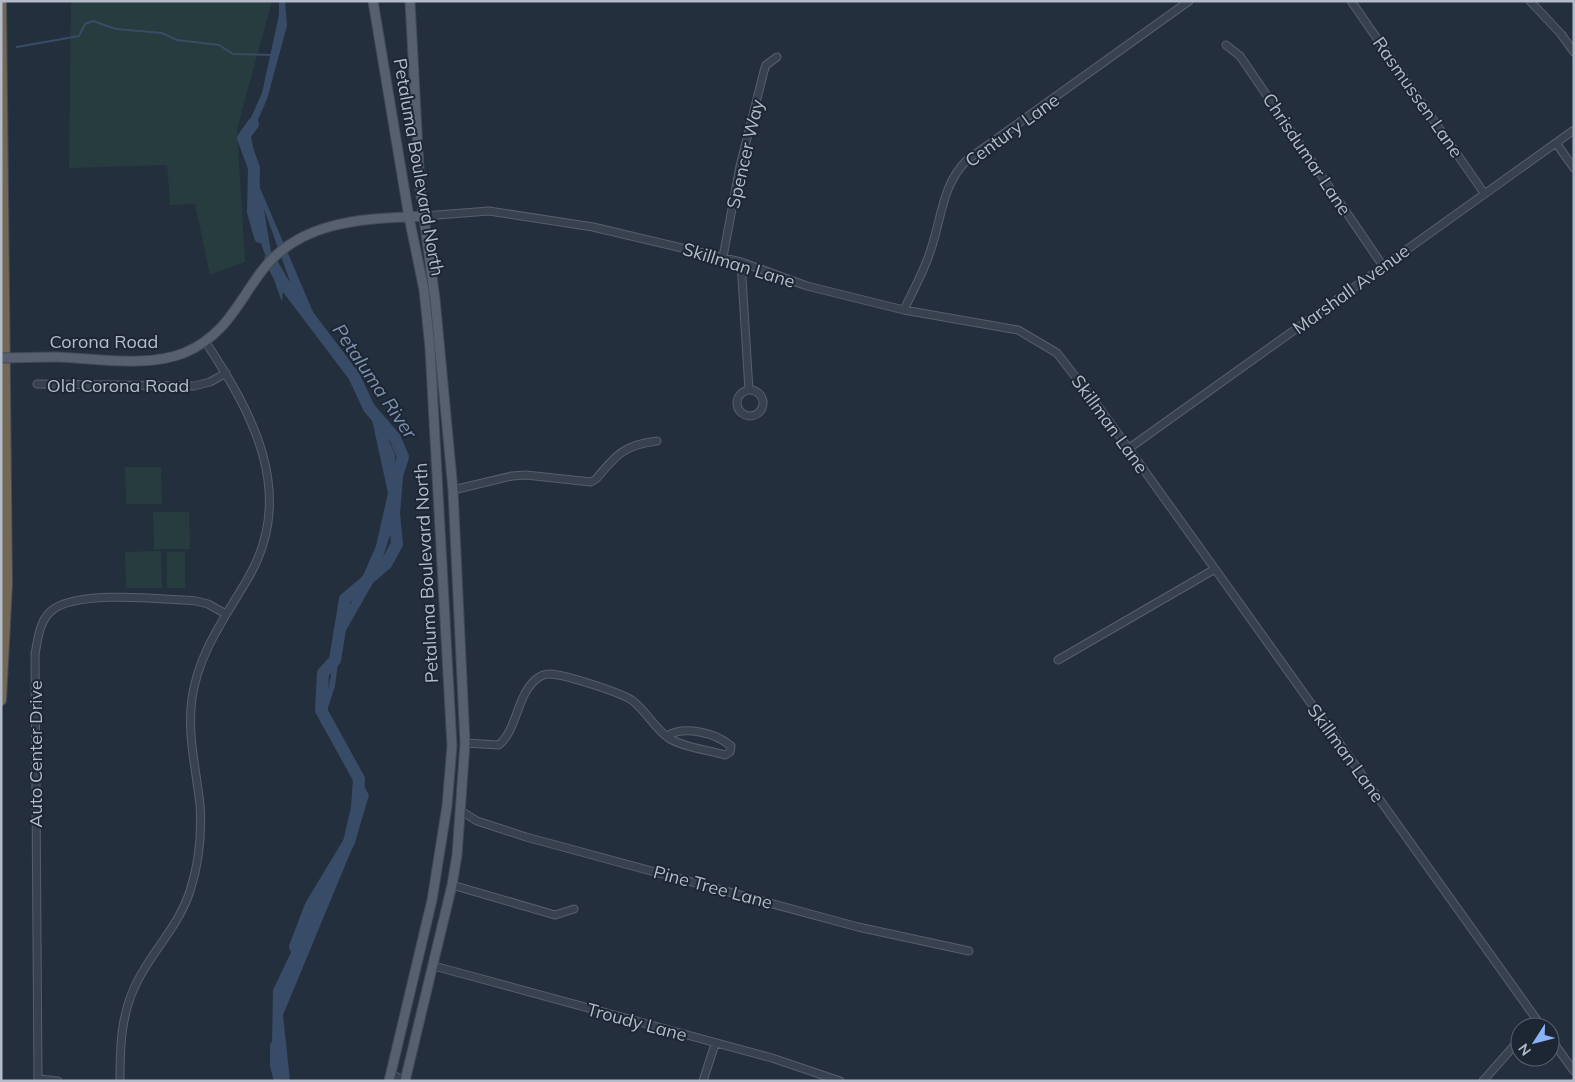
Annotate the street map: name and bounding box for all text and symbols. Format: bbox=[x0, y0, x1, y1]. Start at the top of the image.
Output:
street label: Rasmussen Lane bbox=[1368, 32, 1468, 162]
street label: Petaluma Boulevard North bbox=[389, 56, 449, 278]
street label: Century Lane bbox=[960, 88, 1064, 172]
street label: Chrisdumar Lane bbox=[1258, 88, 1356, 220]
street label: Spencer Way bbox=[721, 97, 769, 211]
street label: Skillman Lane bbox=[680, 237, 798, 293]
street label: Marshall Avenue bbox=[1288, 239, 1414, 339]
water label: Petaluma River bbox=[328, 319, 423, 444]
street label: Corona Road bbox=[50, 330, 158, 353]
street label: Skillman Lane bbox=[1067, 370, 1153, 478]
street label: Old Corona Road bbox=[47, 374, 189, 397]
street label: Petaluma Boulevard North bbox=[409, 462, 443, 684]
street label: Auto Center Drive bbox=[24, 680, 47, 828]
street label: Skillman Lane bbox=[1303, 699, 1389, 807]
street label: Pine Tree Lane bbox=[651, 860, 775, 914]
street label: Troudy Lane bbox=[584, 998, 690, 1046]
north arrow bbox=[1510, 1017, 1560, 1067]
text: N bbox=[1514, 1040, 1535, 1059]

